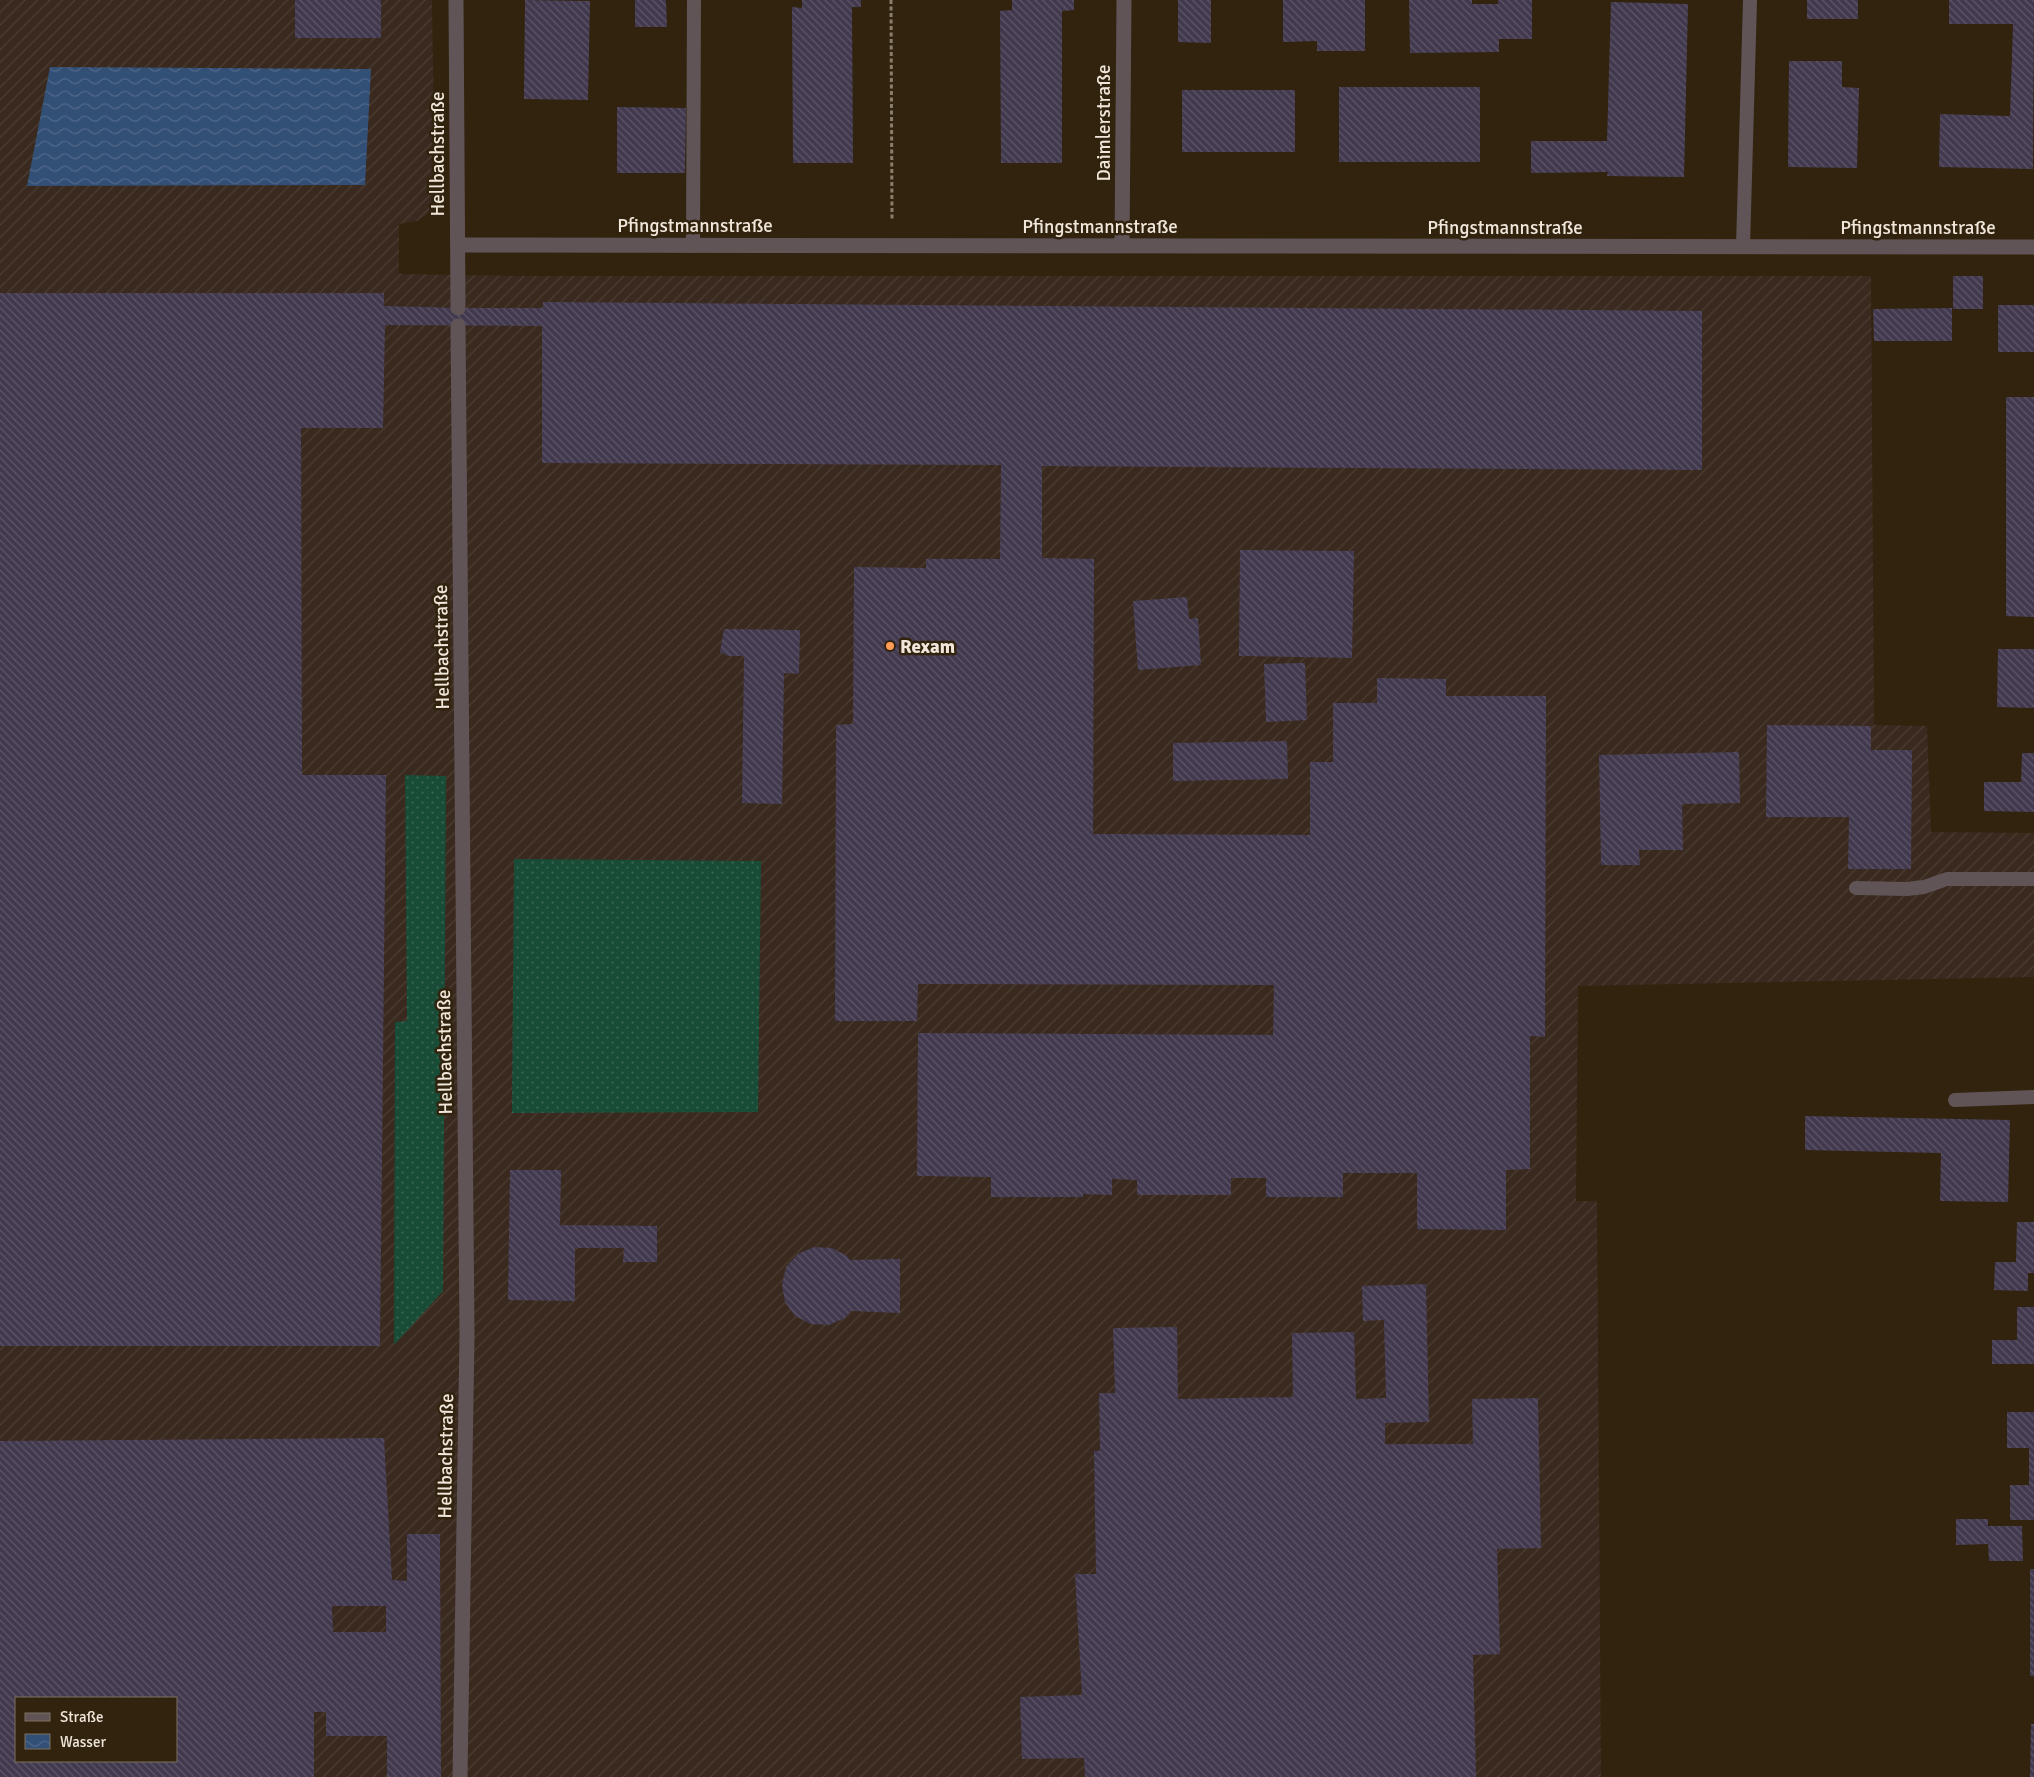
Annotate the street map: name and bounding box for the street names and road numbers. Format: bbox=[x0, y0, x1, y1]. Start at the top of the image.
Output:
street label: Daimlerstraße bbox=[1092, 65, 1116, 181]
street label: Hellbachstraße bbox=[426, 91, 450, 217]
street label: Pfingstmannstraße bbox=[617, 214, 773, 238]
street label: Pfingstmannstraße bbox=[1022, 215, 1178, 239]
street label: Pfingstmannstraße bbox=[1427, 216, 1583, 240]
street label: Pfingstmannstraße bbox=[1840, 216, 1996, 240]
street label: Hellbachstraße bbox=[429, 584, 455, 710]
street label: Hellbachstraße bbox=[432, 989, 458, 1115]
street label: Hellbachstraße bbox=[433, 1393, 459, 1519]

